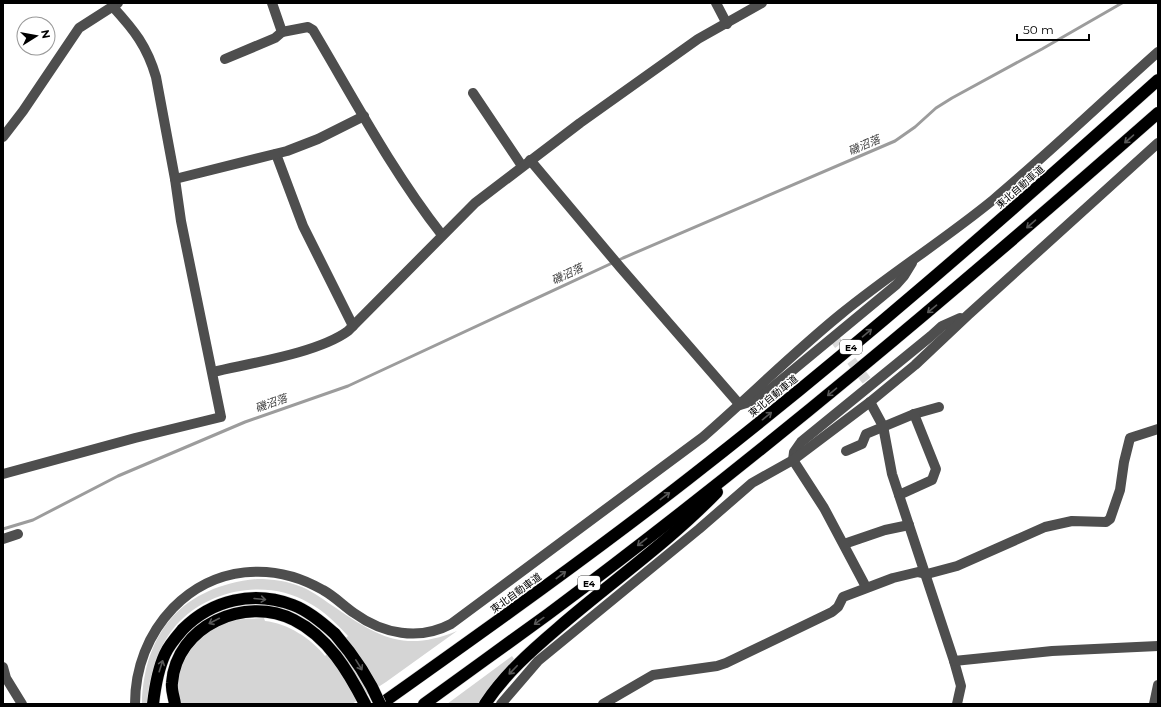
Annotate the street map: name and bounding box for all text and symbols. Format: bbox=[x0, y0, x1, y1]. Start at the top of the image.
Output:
north arrow bbox=[16, 16, 56, 56]
scale bar bbox=[1017, 16, 1089, 42]
text: 50 m bbox=[1023, 22, 1054, 37]
text: N bbox=[38, 28, 54, 40]
water label: 磯沼落 bbox=[846, 131, 884, 158]
one-way arrow bbox=[1124, 134, 1134, 143]
street label: 東北自動車道 bbox=[993, 162, 1047, 212]
one-way arrow bbox=[1026, 220, 1036, 229]
water label: 磯沼落 bbox=[549, 260, 587, 287]
one-way arrow bbox=[927, 304, 937, 313]
one-way arrow bbox=[862, 329, 873, 338]
road number: E4 bbox=[840, 340, 862, 354]
street label: 東北自動車道 bbox=[746, 372, 800, 420]
one-way arrow bbox=[827, 387, 837, 396]
water label: 磯沼落 bbox=[253, 390, 291, 415]
one-way arrow bbox=[762, 412, 773, 420]
one-way arrow bbox=[659, 492, 670, 501]
one-way arrow bbox=[637, 538, 648, 546]
street label: 東北自動車道 bbox=[488, 570, 544, 616]
one-way arrow bbox=[556, 570, 567, 579]
road number: E4 bbox=[578, 576, 600, 590]
one-way arrow bbox=[253, 595, 266, 602]
one-way arrow bbox=[534, 617, 545, 625]
one-way arrow bbox=[209, 618, 221, 626]
one-way arrow bbox=[356, 659, 364, 671]
one-way arrow bbox=[158, 660, 165, 673]
one-way arrow bbox=[508, 665, 517, 675]

